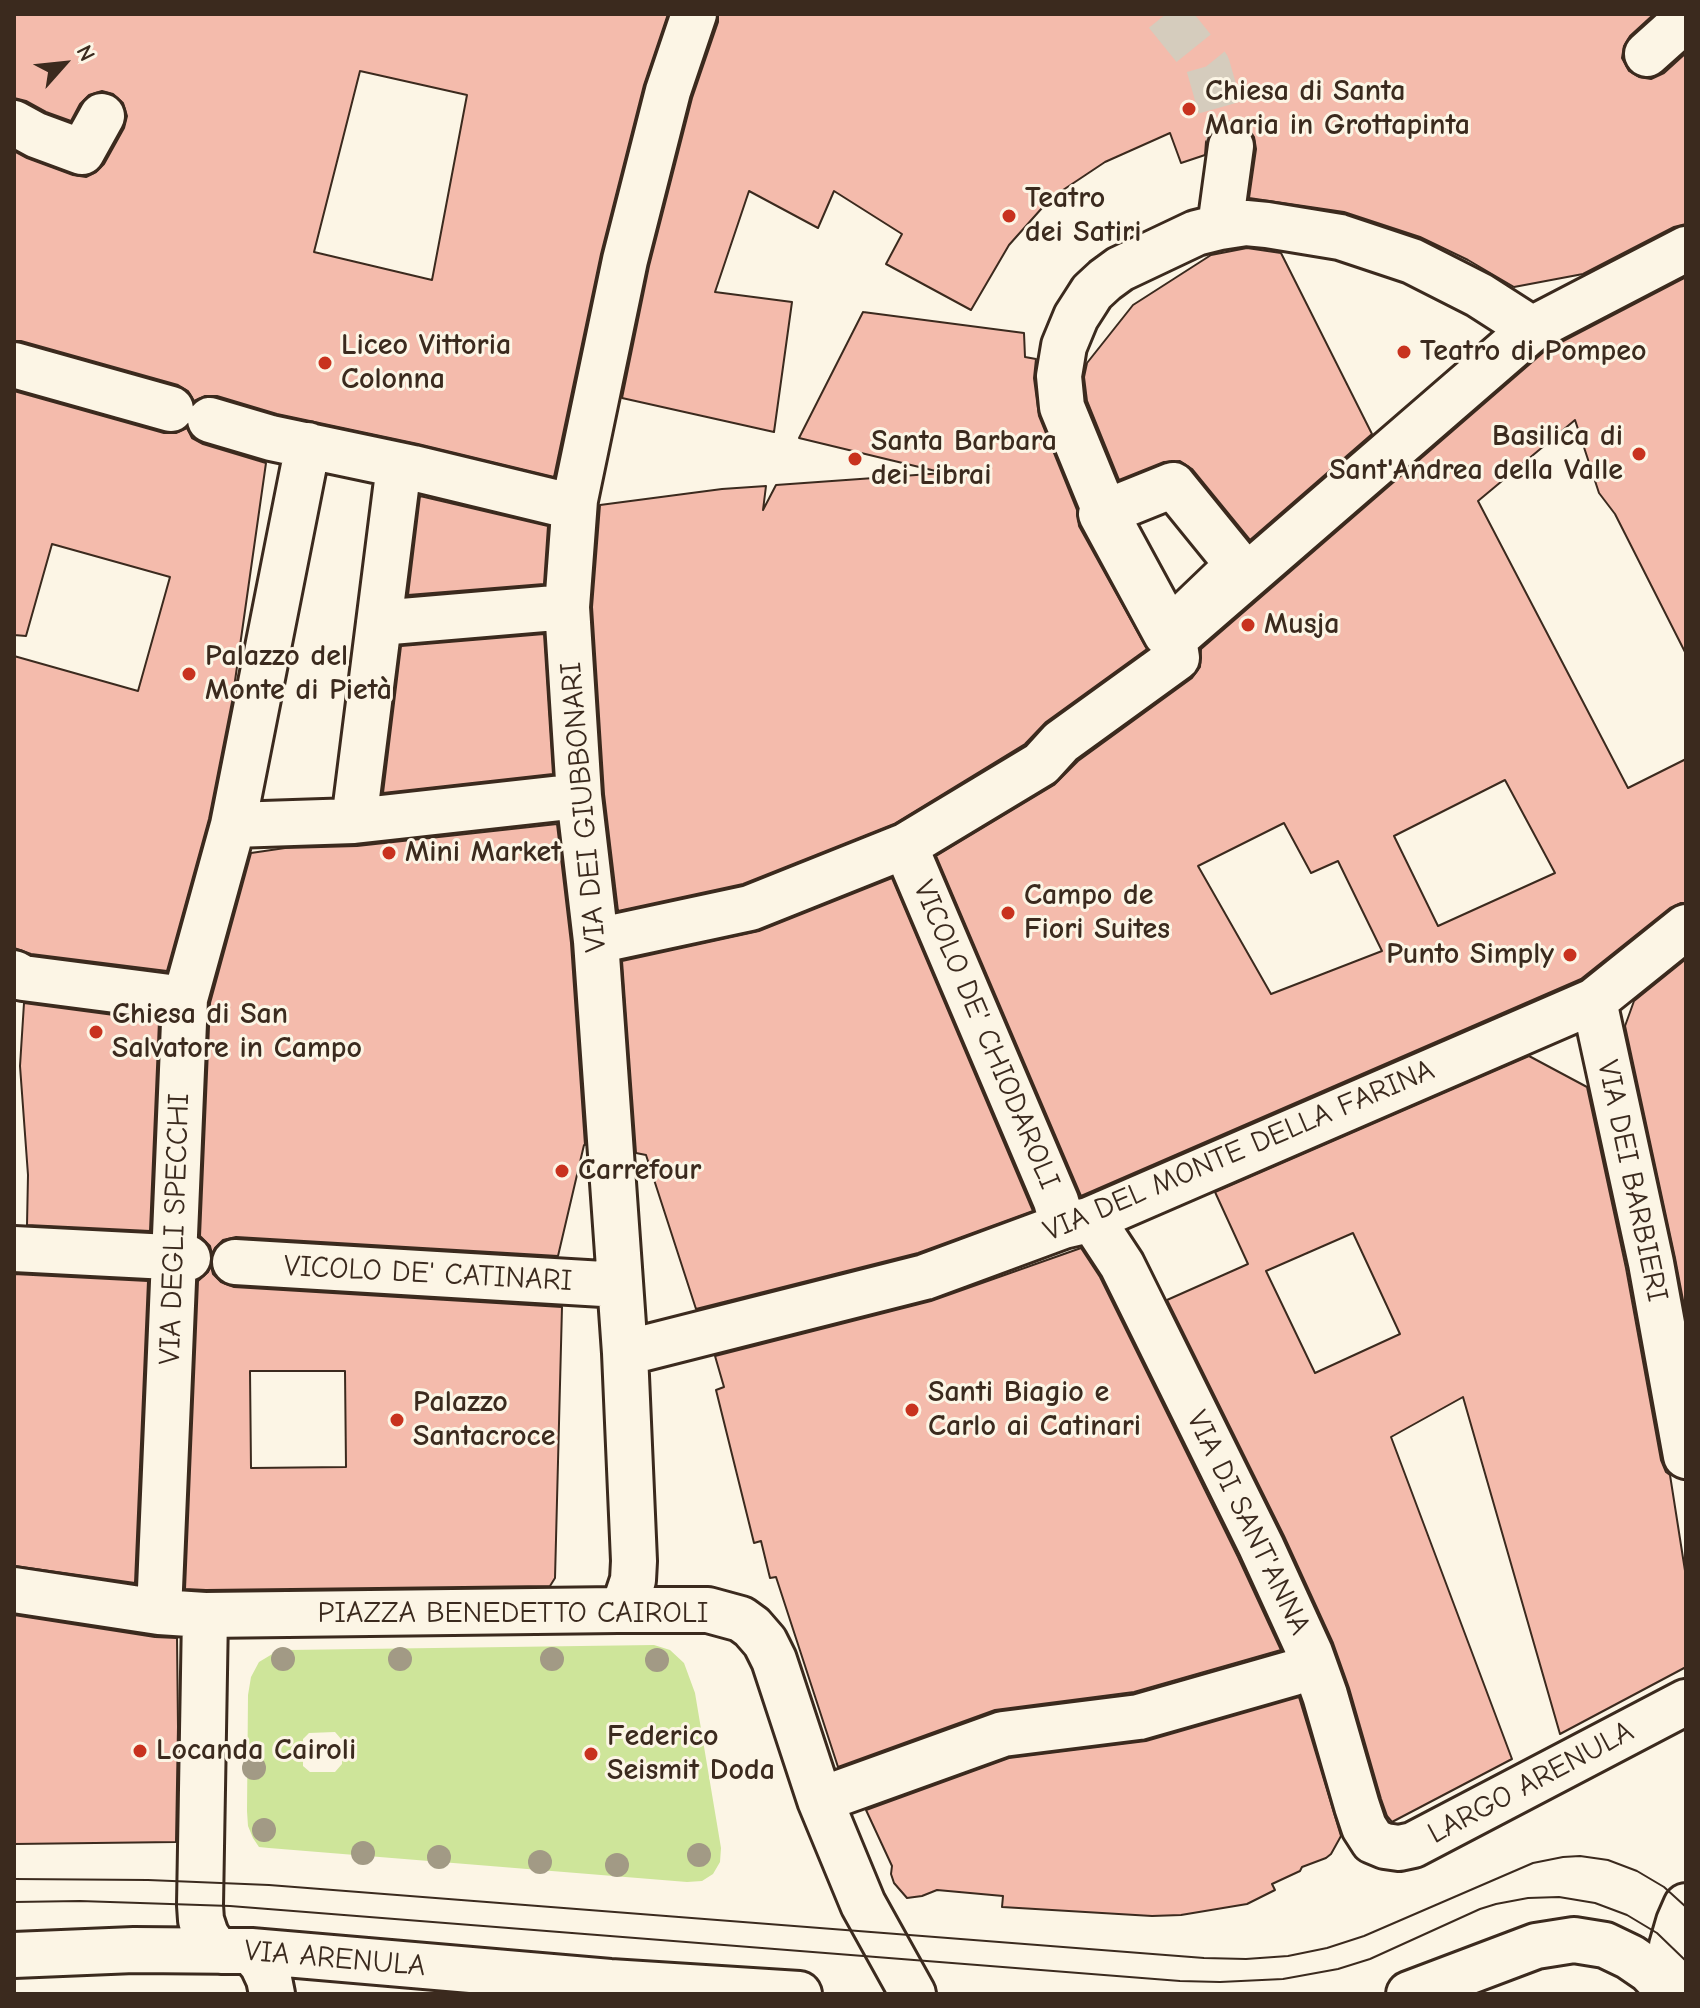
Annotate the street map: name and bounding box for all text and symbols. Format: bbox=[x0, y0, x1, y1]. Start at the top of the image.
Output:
north arrow bbox=[24, 24, 104, 104]
text: N bbox=[71, 41, 100, 65]
place label: Chiesa di Santa Maria in Grottapinta bbox=[1205, 74, 1470, 144]
marker: Chiesa di Santa Maria in Grottapinta bbox=[1180, 100, 1198, 118]
place label: Teatro dei Satiri bbox=[1025, 181, 1141, 252]
marker: Teatro dei Satiri bbox=[1000, 207, 1018, 225]
place label: Liceo Vittoria Colonna bbox=[341, 328, 511, 398]
place label: Teatro di Pompeo bbox=[1420, 334, 1646, 370]
marker: Teatro di Pompeo bbox=[1395, 343, 1413, 361]
marker: Liceo Vittoria Colonna bbox=[316, 354, 334, 372]
place label: Basilica di Sant'Andrea della Valle bbox=[1329, 419, 1623, 490]
place label: Santa Barbara dei Librai bbox=[871, 424, 1057, 494]
marker: Basilica di Sant'Andrea della Valle bbox=[1630, 445, 1648, 463]
marker: Santa Barbara dei Librai bbox=[846, 450, 864, 468]
place label: Musja bbox=[1264, 607, 1340, 643]
marker: Musja bbox=[1239, 616, 1257, 634]
place label: Palazzo del Monte di Pietà bbox=[205, 639, 392, 710]
street label: VIA DEI GIUBBONARI bbox=[553, 660, 615, 954]
marker: Palazzo del Monte di Pietà bbox=[180, 665, 198, 683]
place label: Mini Market bbox=[405, 835, 561, 871]
marker: Mini Market bbox=[380, 844, 398, 862]
street label: VICOLO DE' CHIODAROLI bbox=[905, 875, 1067, 1195]
place label: Campo de Fiori Suites bbox=[1024, 878, 1170, 948]
marker: Campo de Fiori Suites bbox=[999, 904, 1017, 922]
place label: Punto Simply bbox=[1386, 937, 1554, 973]
marker: Punto Simply bbox=[1561, 946, 1579, 964]
place label: Chiesa di San Salvatore in Campo bbox=[112, 997, 362, 1068]
marker: Chiesa di San Salvatore in Campo bbox=[87, 1023, 105, 1041]
street label: VIA DEL MONTE DELLA FARINA bbox=[1038, 1052, 1440, 1250]
street label: VIA DEI BARBIERI bbox=[1589, 1057, 1675, 1305]
street label: VIA DEGLI SPECCHI bbox=[152, 1093, 198, 1365]
place label: Carrefour bbox=[578, 1153, 701, 1189]
marker: Carrefour bbox=[553, 1162, 571, 1180]
street label: VICOLO DE' CATINARI bbox=[283, 1248, 573, 1300]
place label: Santi Biagio e Carlo ai Catinari bbox=[928, 1375, 1141, 1446]
place label: Palazzo Santacroce bbox=[413, 1385, 555, 1456]
marker: Santi Biagio e Carlo ai Catinari bbox=[903, 1401, 921, 1419]
street label: VIA DI SANT'ANNA bbox=[1178, 1405, 1318, 1641]
marker: Palazzo Santacroce bbox=[388, 1411, 406, 1429]
street label: PIAZZA BENEDETTO CAIROLI bbox=[318, 1596, 708, 1632]
street label: LARGO ARENULA bbox=[1422, 1714, 1640, 1852]
place label: Federico Seismit Doda bbox=[607, 1719, 775, 1790]
place label: Locanda Cairoli bbox=[156, 1733, 356, 1769]
marker: Locanda Cairoli bbox=[131, 1742, 149, 1760]
marker: Federico Seismit Doda bbox=[582, 1745, 600, 1763]
street label: VIA ARENULA bbox=[243, 1933, 427, 1985]

